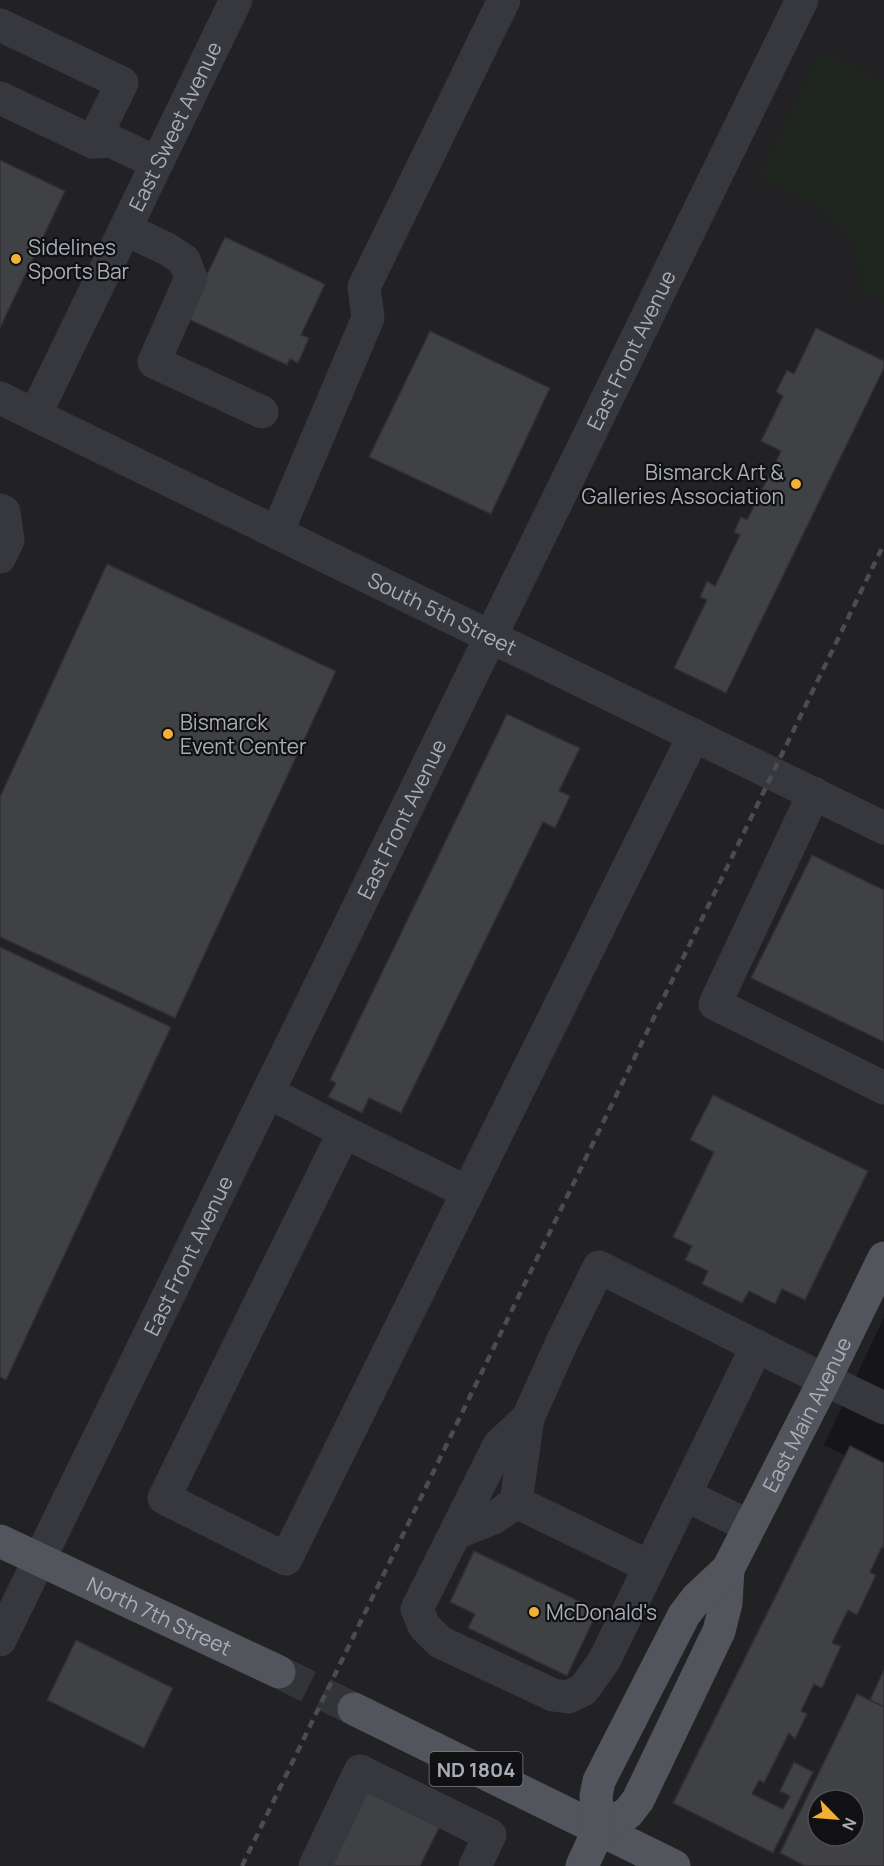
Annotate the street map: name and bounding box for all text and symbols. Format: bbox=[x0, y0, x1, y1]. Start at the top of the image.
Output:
street label: East Sweet Avenue bbox=[122, 37, 228, 215]
place label: Sidelines Sports Bar bbox=[28, 233, 130, 285]
marker: Sidelines Sports Bar bbox=[9, 252, 23, 266]
street label: East Front Avenue bbox=[580, 265, 682, 435]
place label: Bismarck Art & Galleries Association bbox=[582, 458, 784, 510]
marker: Bismarck Art & Galleries Association bbox=[789, 477, 803, 491]
street label: South 5th Street bbox=[363, 565, 521, 661]
place label: Bismarck Event Center bbox=[180, 708, 307, 760]
marker: Bismarck Event Center bbox=[161, 727, 175, 741]
street label: East Front Avenue bbox=[351, 734, 452, 904]
street label: East Front Avenue bbox=[137, 1171, 239, 1340]
street label: East Main Avenue bbox=[756, 1332, 857, 1497]
street label: North 7th Street bbox=[82, 1570, 236, 1662]
place label: McDonald's bbox=[546, 1598, 657, 1626]
marker: McDonald's bbox=[527, 1605, 541, 1619]
road number: ND 1804 bbox=[430, 1752, 522, 1786]
north arrow bbox=[806, 1788, 866, 1848]
text: N bbox=[837, 1814, 862, 1834]

